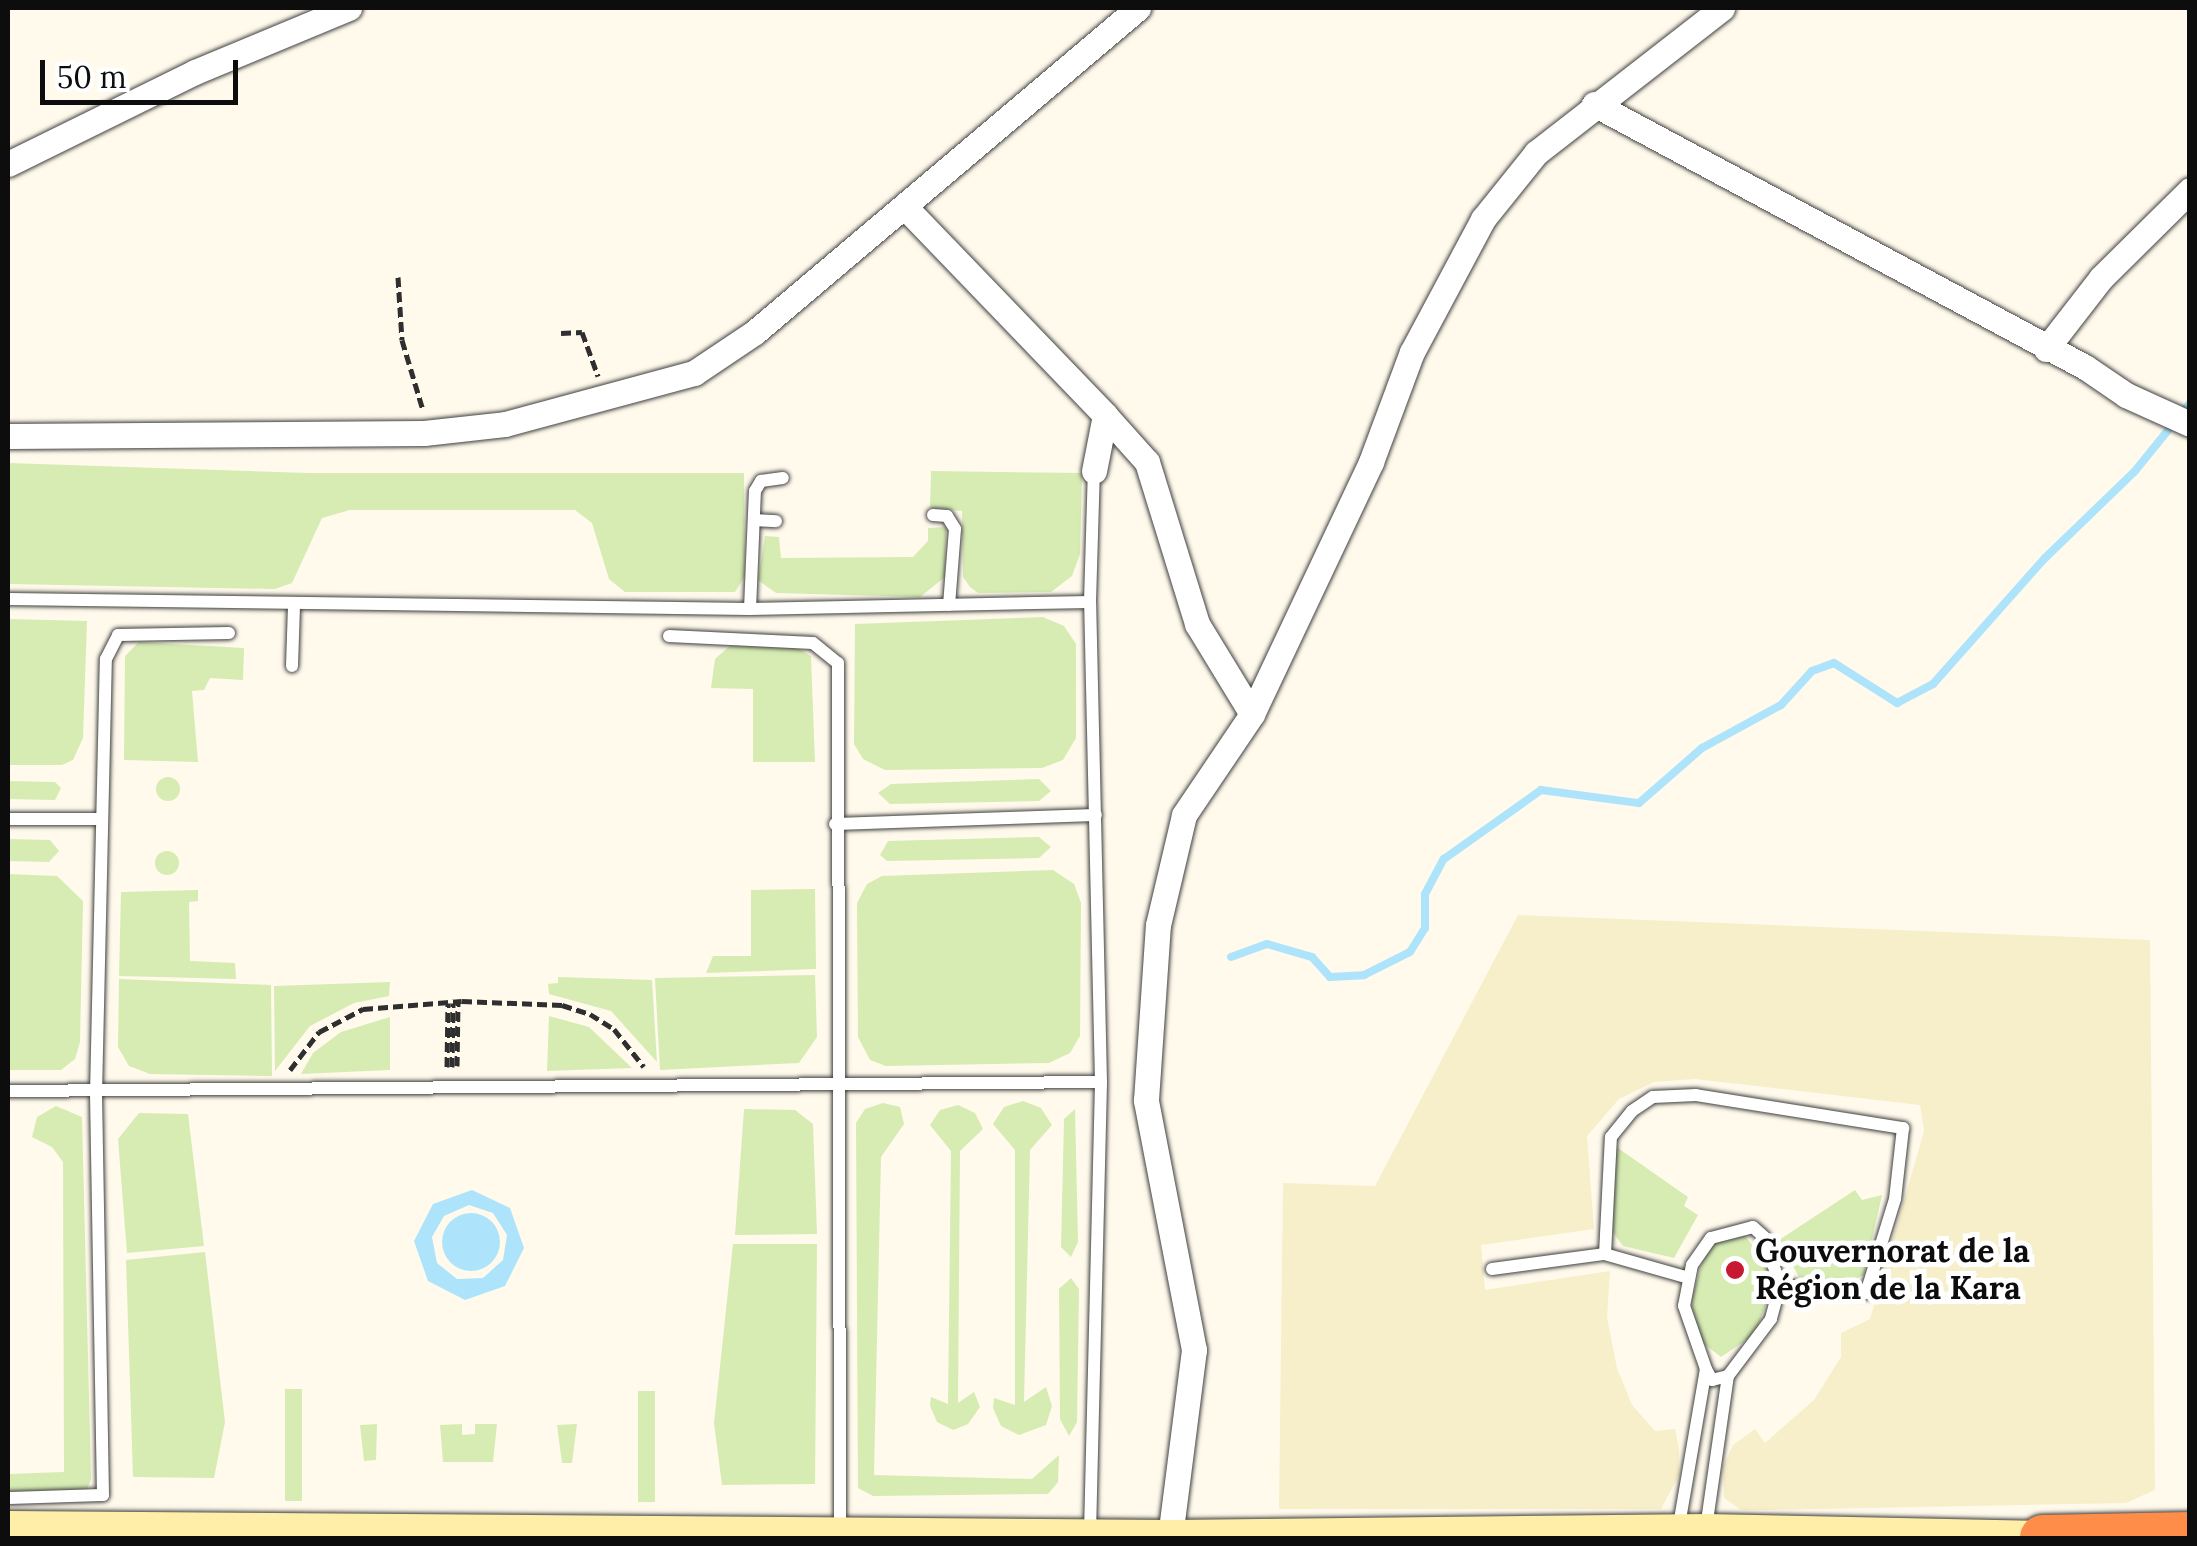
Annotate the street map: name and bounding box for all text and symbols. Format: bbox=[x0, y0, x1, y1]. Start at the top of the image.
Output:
scale bar bbox=[45, 40, 242, 102]
text: 50 m bbox=[57, 58, 127, 96]
place label: Gouvernorat de la Région de la Kara bbox=[1755, 1233, 2030, 1308]
marker: Gouvernorat de la Région de la Kara bbox=[1724, 1259, 1746, 1281]

